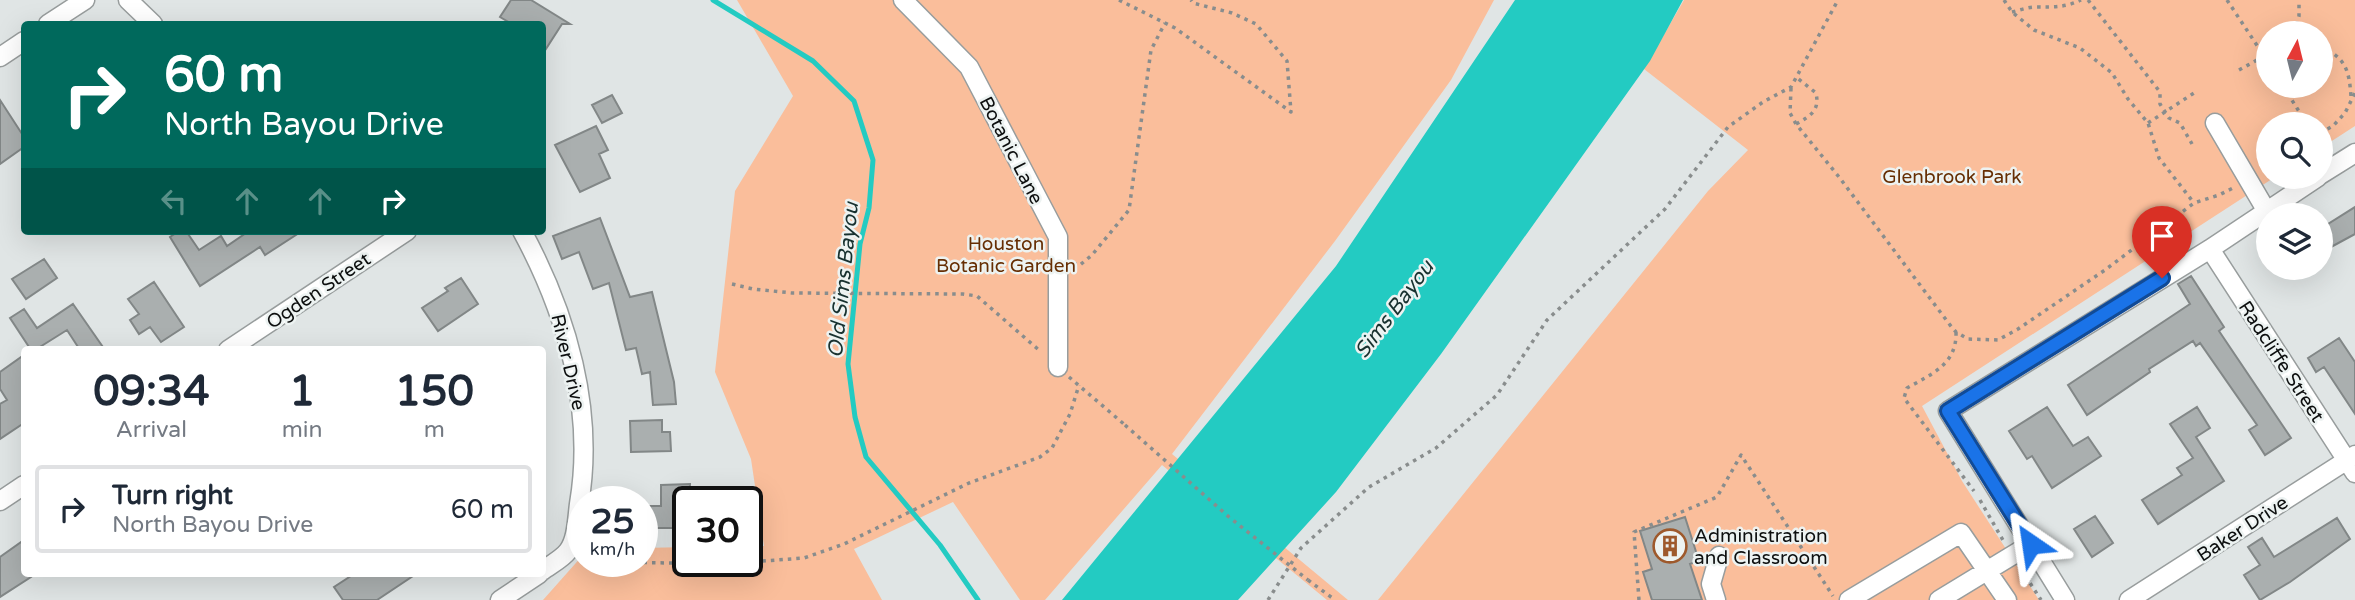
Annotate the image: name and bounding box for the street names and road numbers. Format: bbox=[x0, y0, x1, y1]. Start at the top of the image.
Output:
street label: Botanic Lane bbox=[975, 93, 1048, 208]
street label: Ogden Street bbox=[262, 248, 375, 334]
street label: Radcliffe Street bbox=[2234, 297, 2328, 426]
street label: River Drive bbox=[546, 312, 590, 412]
street label: Baker Drive bbox=[2193, 491, 2292, 566]

